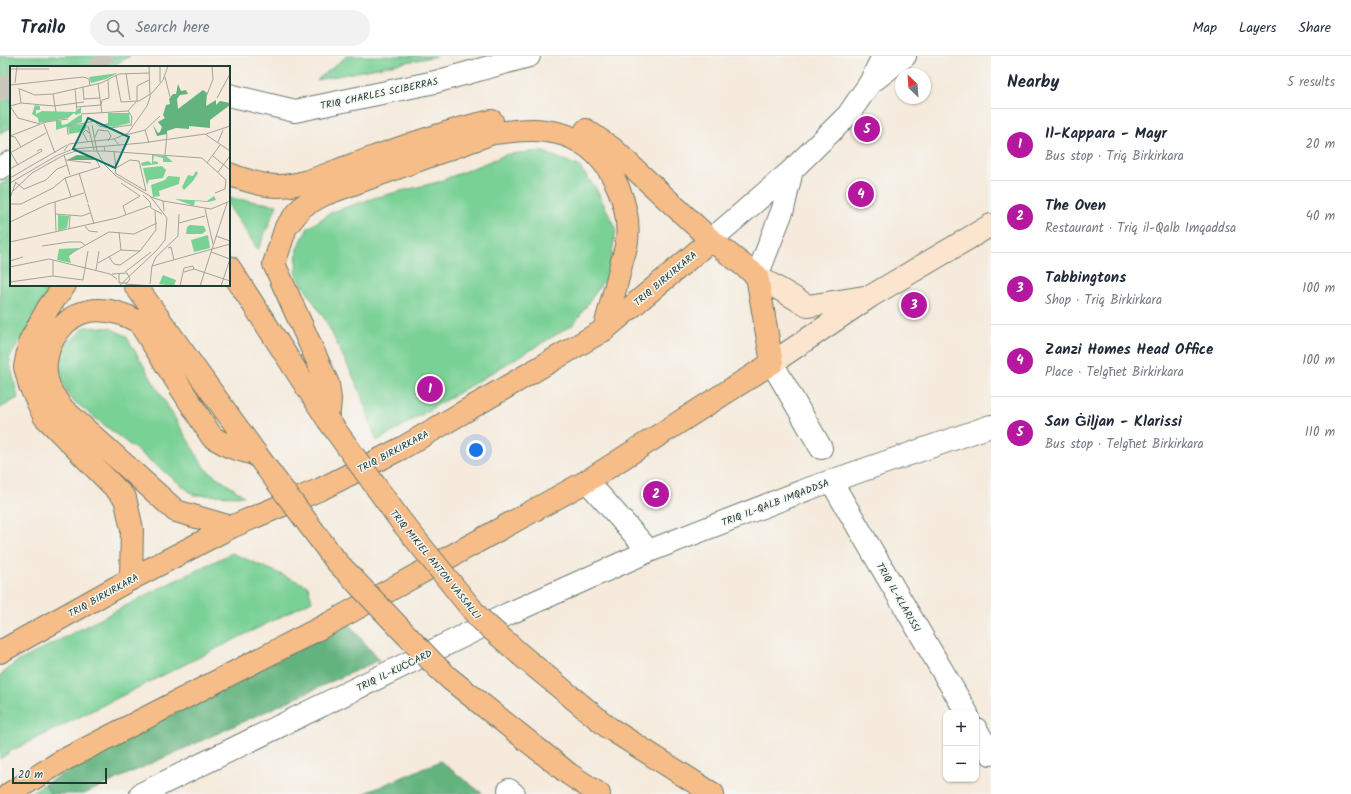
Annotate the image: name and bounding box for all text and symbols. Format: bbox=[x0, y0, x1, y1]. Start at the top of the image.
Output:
search box bbox=[90, 10, 370, 46]
text: Trailo bbox=[20, 13, 66, 43]
text: Search here bbox=[136, 16, 210, 40]
icon: search bbox=[104, 17, 126, 39]
text: Map bbox=[1193, 17, 1217, 39]
text: Layers bbox=[1239, 17, 1277, 39]
text: Share bbox=[1299, 17, 1331, 39]
inset map bbox=[10, 66, 230, 286]
north arrow bbox=[895, 68, 931, 104]
text: Nearby bbox=[1007, 69, 1059, 96]
text: 5 results bbox=[1287, 72, 1335, 93]
street label: TRIQ CHARLES SCIBERRAS bbox=[319, 74, 440, 114]
pin: 5 bbox=[854, 114, 880, 144]
text: Il-Kappara - Mayr bbox=[1045, 122, 1167, 146]
text: 1 bbox=[1018, 134, 1022, 155]
text: 20 m bbox=[1305, 134, 1335, 155]
text: Bus stop · Triq Birkirkara bbox=[1045, 146, 1184, 167]
pin: 4 bbox=[848, 179, 874, 209]
text: The Oven bbox=[1045, 194, 1106, 218]
text: 2 bbox=[1016, 206, 1024, 227]
text: 40 m bbox=[1306, 206, 1335, 227]
text: Restaurant · Triq il-Qalb Imqaddsa bbox=[1045, 218, 1236, 239]
street label: TRIQ BIRKIRKARA bbox=[630, 247, 701, 310]
text: Tabbingtons bbox=[1045, 266, 1126, 290]
text: 3 bbox=[1016, 278, 1024, 299]
text: 100 m bbox=[1302, 278, 1335, 299]
pin: 3 bbox=[901, 290, 927, 320]
text: Shop · Triq Birkirkara bbox=[1045, 290, 1162, 311]
text: Zanzi Homes Head Office bbox=[1045, 338, 1213, 362]
text: 4 bbox=[1016, 350, 1024, 371]
text: 100 m bbox=[1302, 350, 1335, 371]
text: Place · Telgħet Birkirkara bbox=[1045, 362, 1184, 383]
pin: 1 bbox=[417, 374, 443, 404]
text: San Ġiljan - Klarissi bbox=[1045, 410, 1182, 434]
text: 5 bbox=[1017, 422, 1023, 443]
text: 110 m bbox=[1305, 422, 1335, 443]
street label: TRIQ BIRKIRKARA bbox=[355, 426, 432, 477]
text: Bus stop · Telgħet Birkirkara bbox=[1045, 434, 1204, 455]
your location bbox=[466, 440, 486, 460]
street label: TRIQ IL-QALB IMQADDSA bbox=[719, 475, 831, 531]
pin: 2 bbox=[643, 479, 669, 509]
street label: TRIQ MIKIEL ANTON VASSALLI bbox=[386, 506, 485, 623]
street label: TRIQ IL-KLARISSI bbox=[872, 560, 925, 635]
street label: TRIQ BIRKIRKARA bbox=[65, 570, 142, 622]
street label: TRIQ IL-KUĊĊARD bbox=[354, 645, 436, 696]
map controls bbox=[943, 710, 979, 782]
button: + bbox=[943, 710, 979, 746]
button: − bbox=[943, 746, 979, 782]
scale bar bbox=[12, 766, 107, 785]
text: 20 m bbox=[18, 766, 43, 784]

